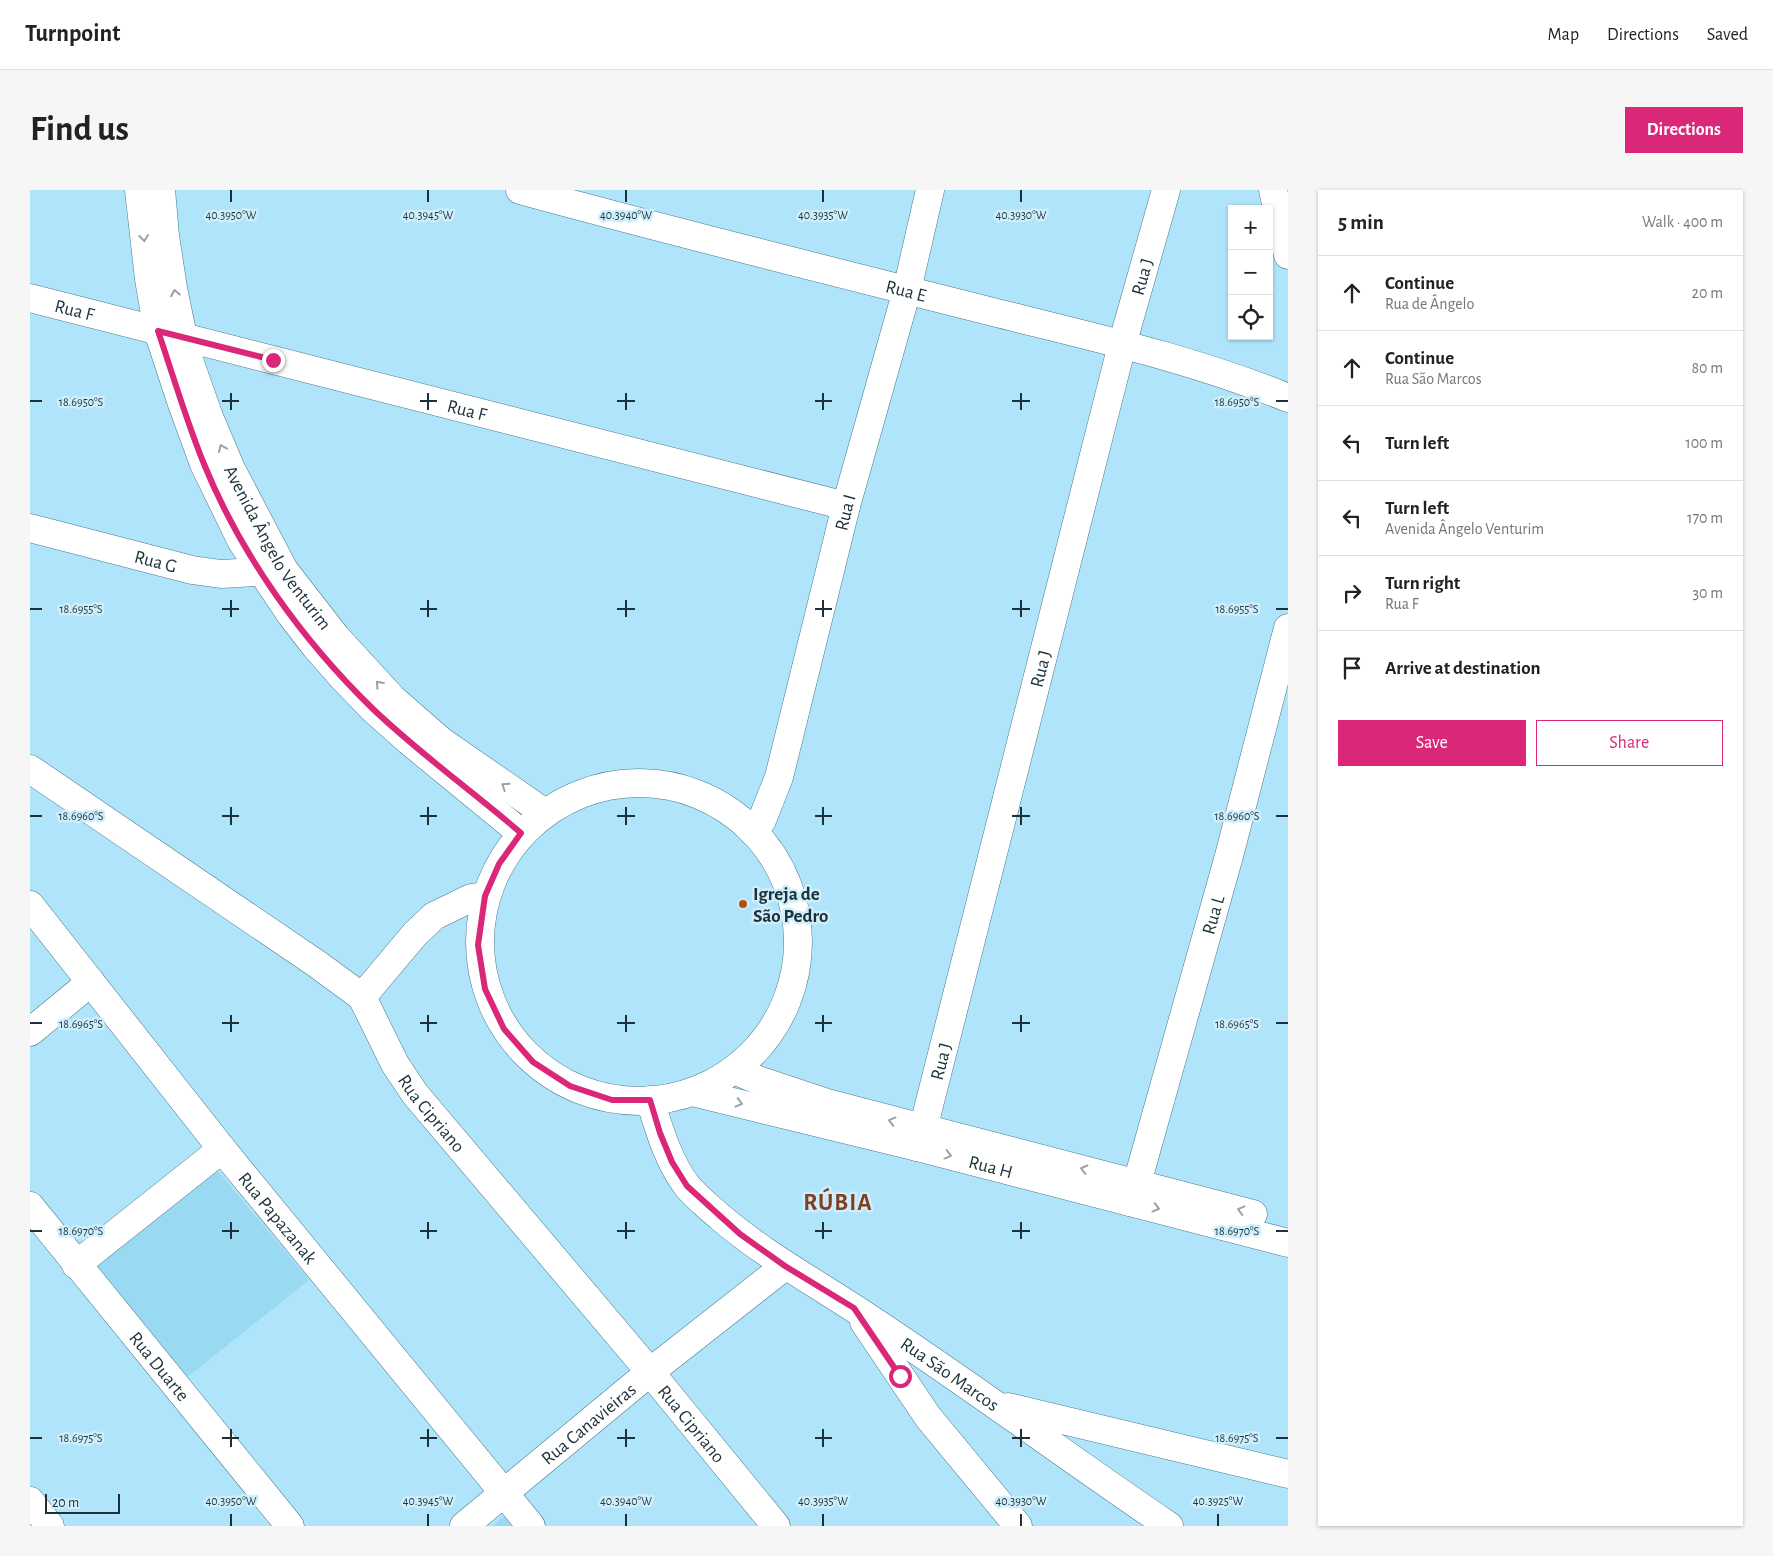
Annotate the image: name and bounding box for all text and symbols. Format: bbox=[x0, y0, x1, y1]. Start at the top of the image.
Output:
text: Turnpoint bbox=[25, 22, 120, 46]
text: Map bbox=[1548, 26, 1579, 44]
text: Directions bbox=[1607, 26, 1679, 44]
text: Saved bbox=[1707, 26, 1748, 44]
button: Directions bbox=[1625, 107, 1743, 153]
text: Find us bbox=[30, 112, 129, 147]
map controls bbox=[1228, 205, 1273, 340]
button: + bbox=[1228, 205, 1273, 250]
text: 40.3950°W bbox=[205, 209, 257, 221]
text: 40.3945°W bbox=[403, 209, 454, 221]
text: 40.3940°W bbox=[600, 209, 652, 221]
text: 40.3935°W bbox=[798, 209, 848, 221]
text: 40.3930°W bbox=[995, 209, 1047, 221]
text: 5 min bbox=[1338, 212, 1384, 233]
text: Walk · 400 m bbox=[1642, 214, 1723, 230]
one-way arrow bbox=[138, 235, 149, 243]
button: − bbox=[1228, 250, 1273, 295]
street label: Rua J bbox=[1129, 256, 1157, 298]
text: Continue bbox=[1385, 274, 1454, 293]
street label: Rua E bbox=[884, 277, 928, 306]
icon: ahead bbox=[1338, 279, 1366, 307]
text: 20 m bbox=[1692, 285, 1723, 301]
one-way arrow bbox=[170, 289, 180, 298]
button: locate bbox=[1228, 295, 1273, 340]
text: Rua de Ângelo bbox=[1385, 296, 1474, 312]
street label: Rua F bbox=[52, 297, 97, 325]
route end bbox=[262, 349, 285, 372]
text: Continue bbox=[1385, 349, 1454, 368]
icon: ahead bbox=[1338, 354, 1366, 382]
text: 80 m bbox=[1692, 360, 1723, 376]
text: Rua São Marcos bbox=[1385, 371, 1482, 387]
text: 18.6950°S bbox=[59, 396, 104, 408]
text: 18.6950°S bbox=[1215, 396, 1260, 408]
street label: Rua F bbox=[445, 397, 489, 425]
icon: left bbox=[1338, 429, 1366, 457]
text: Turn left bbox=[1385, 434, 1449, 453]
text: 100 m bbox=[1685, 435, 1723, 451]
one-way arrow bbox=[217, 444, 228, 453]
street label: Avenida Ângelo Venturim bbox=[220, 463, 335, 634]
street label: Rua I bbox=[832, 492, 860, 533]
text: Turn left bbox=[1385, 499, 1449, 518]
icon: left bbox=[1338, 504, 1366, 532]
text: 170 m bbox=[1687, 510, 1723, 526]
text: Avenida Ângelo Venturim bbox=[1385, 521, 1544, 537]
street label: Rua G bbox=[132, 547, 179, 577]
text: Turn right bbox=[1385, 574, 1460, 593]
icon: right bbox=[1338, 579, 1366, 607]
text: 30 m bbox=[1693, 585, 1723, 601]
text: Rua F bbox=[1385, 596, 1419, 612]
text: 18.6955°S bbox=[59, 603, 103, 615]
text: 18.6955°S bbox=[1215, 603, 1259, 615]
street label: Rua J bbox=[1027, 648, 1055, 690]
icon: arrive bbox=[1338, 654, 1366, 682]
text: Arrive at destination bbox=[1385, 659, 1541, 678]
one-way arrow bbox=[376, 680, 385, 689]
button: Save bbox=[1338, 720, 1526, 766]
button: Share bbox=[1536, 720, 1723, 766]
one-way arrow bbox=[501, 783, 511, 792]
text: 18.6960°S bbox=[58, 810, 104, 822]
text: 18.6960°S bbox=[1214, 810, 1260, 822]
place label: Igreja de São Pedro bbox=[753, 885, 828, 926]
street label: Rua L bbox=[1199, 893, 1228, 937]
marker: Igreja de São Pedro bbox=[737, 898, 749, 910]
text: 18.6965°S bbox=[59, 1018, 103, 1030]
text: 18.6965°S bbox=[1215, 1018, 1259, 1030]
street label: Rua J bbox=[928, 1041, 956, 1082]
street label: Rua Cipriano bbox=[394, 1072, 468, 1157]
one-way arrow bbox=[735, 1097, 744, 1108]
one-way arrow bbox=[889, 1116, 897, 1126]
one-way arrow bbox=[943, 1149, 952, 1160]
street label: Rua H bbox=[967, 1153, 1015, 1182]
one-way arrow bbox=[1079, 1164, 1088, 1175]
street label: Rua Papazanak bbox=[234, 1169, 320, 1268]
district label: RÚBIA bbox=[803, 1187, 873, 1215]
one-way arrow bbox=[1152, 1202, 1161, 1213]
one-way arrow bbox=[1237, 1206, 1245, 1216]
text: 18.6970°S bbox=[59, 1225, 104, 1237]
text: 18.6970°S bbox=[1215, 1225, 1260, 1237]
street label: Rua Duarte bbox=[125, 1329, 192, 1405]
street label: Rua São Marcos bbox=[897, 1334, 1002, 1415]
route start bbox=[889, 1365, 912, 1388]
street label: Rua Canavieiras bbox=[538, 1380, 640, 1469]
street label: Rua Cipriano bbox=[654, 1382, 728, 1467]
text: 18.6975°S bbox=[59, 1432, 103, 1444]
text: 18.6975°S bbox=[1215, 1432, 1259, 1444]
scale bar bbox=[45, 1491, 120, 1514]
text: 40.3950°W bbox=[205, 1495, 257, 1507]
text: 40.3945°W bbox=[403, 1495, 454, 1507]
text: 40.3940°W bbox=[600, 1495, 652, 1507]
text: 40.3935°W bbox=[798, 1495, 848, 1507]
text: 40.3930°W bbox=[995, 1495, 1047, 1507]
text: 40.3925°W bbox=[1193, 1495, 1243, 1507]
text: 20 m bbox=[52, 1496, 79, 1510]

